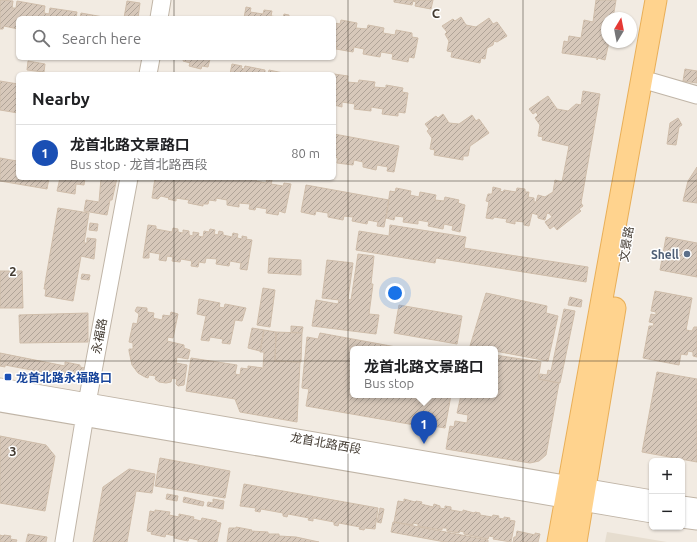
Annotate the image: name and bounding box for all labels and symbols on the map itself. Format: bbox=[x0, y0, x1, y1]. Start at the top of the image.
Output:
text: C bbox=[432, 6, 441, 20]
north arrow bbox=[601, 12, 637, 48]
street label: 文景路 bbox=[617, 225, 635, 263]
place label: Shell bbox=[651, 248, 679, 261]
marker: Shell bbox=[682, 249, 692, 259]
text: 2 bbox=[9, 264, 17, 278]
your location bbox=[385, 283, 405, 303]
street label: 永福路 bbox=[89, 317, 109, 355]
place label: 龙首北路永福路口 bbox=[16, 371, 112, 384]
marker: 龙首北路永福路口 bbox=[3, 372, 13, 382]
pin: 1 bbox=[411, 411, 437, 444]
street label: 龙首北路西段 bbox=[289, 430, 363, 456]
text: 3 bbox=[9, 444, 17, 458]

